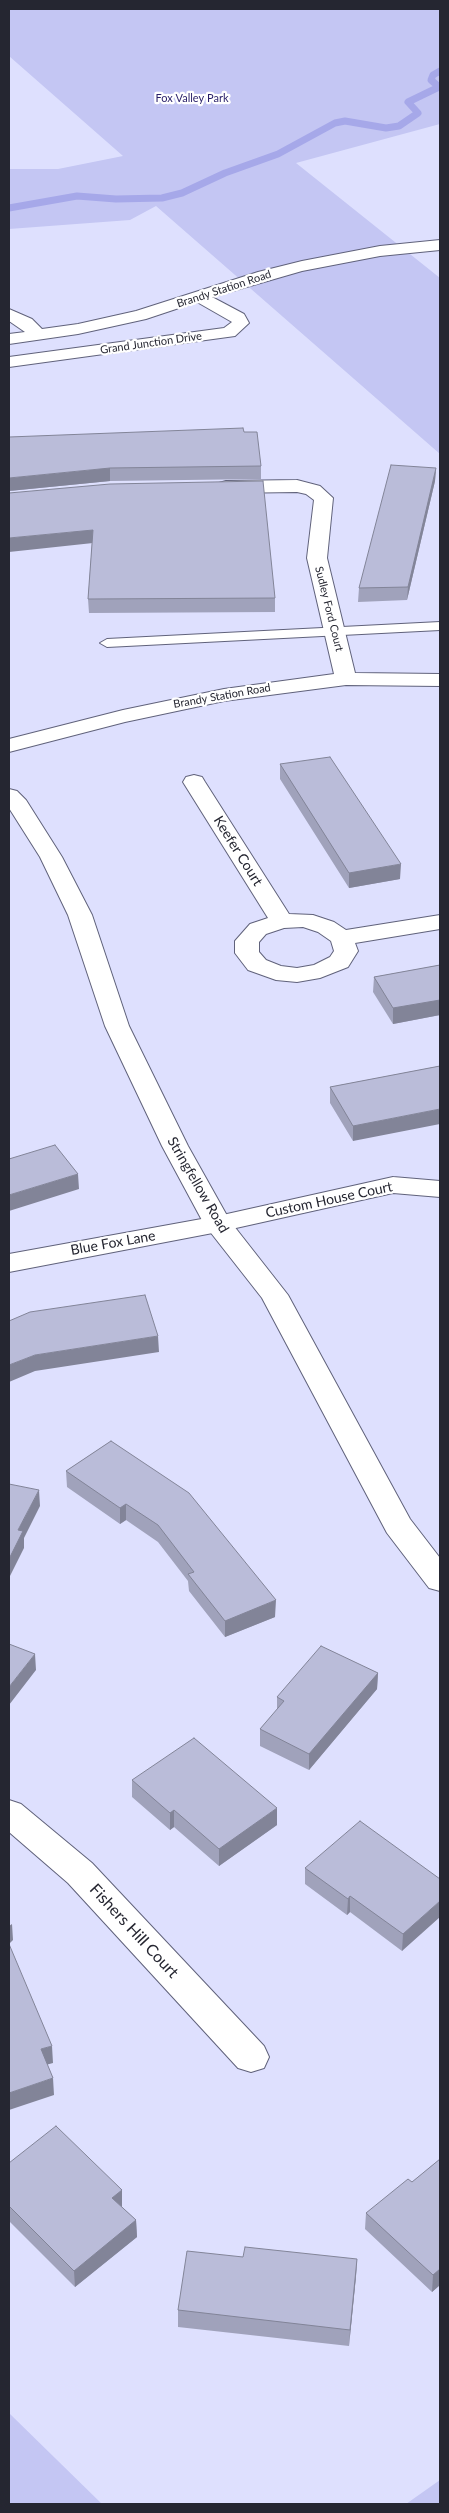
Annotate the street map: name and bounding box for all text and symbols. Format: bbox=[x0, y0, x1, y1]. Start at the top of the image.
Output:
park label: Fox Valley Park bbox=[156, 91, 228, 105]
street label: Brandy Station Road bbox=[175, 267, 273, 311]
street label: Grand Junction Drive bbox=[99, 329, 203, 357]
street label: Sudley Ford Court bbox=[312, 565, 346, 653]
street label: Brandy Station Road bbox=[172, 681, 272, 711]
street label: Keefer Court bbox=[210, 813, 266, 889]
street label: Stringfellow Road bbox=[164, 1134, 232, 1236]
street label: Custom House Court bbox=[264, 1178, 394, 1222]
street label: Blue Fox Lane bbox=[69, 1227, 157, 1259]
street label: Fishers Hill Court bbox=[86, 1880, 182, 1982]

